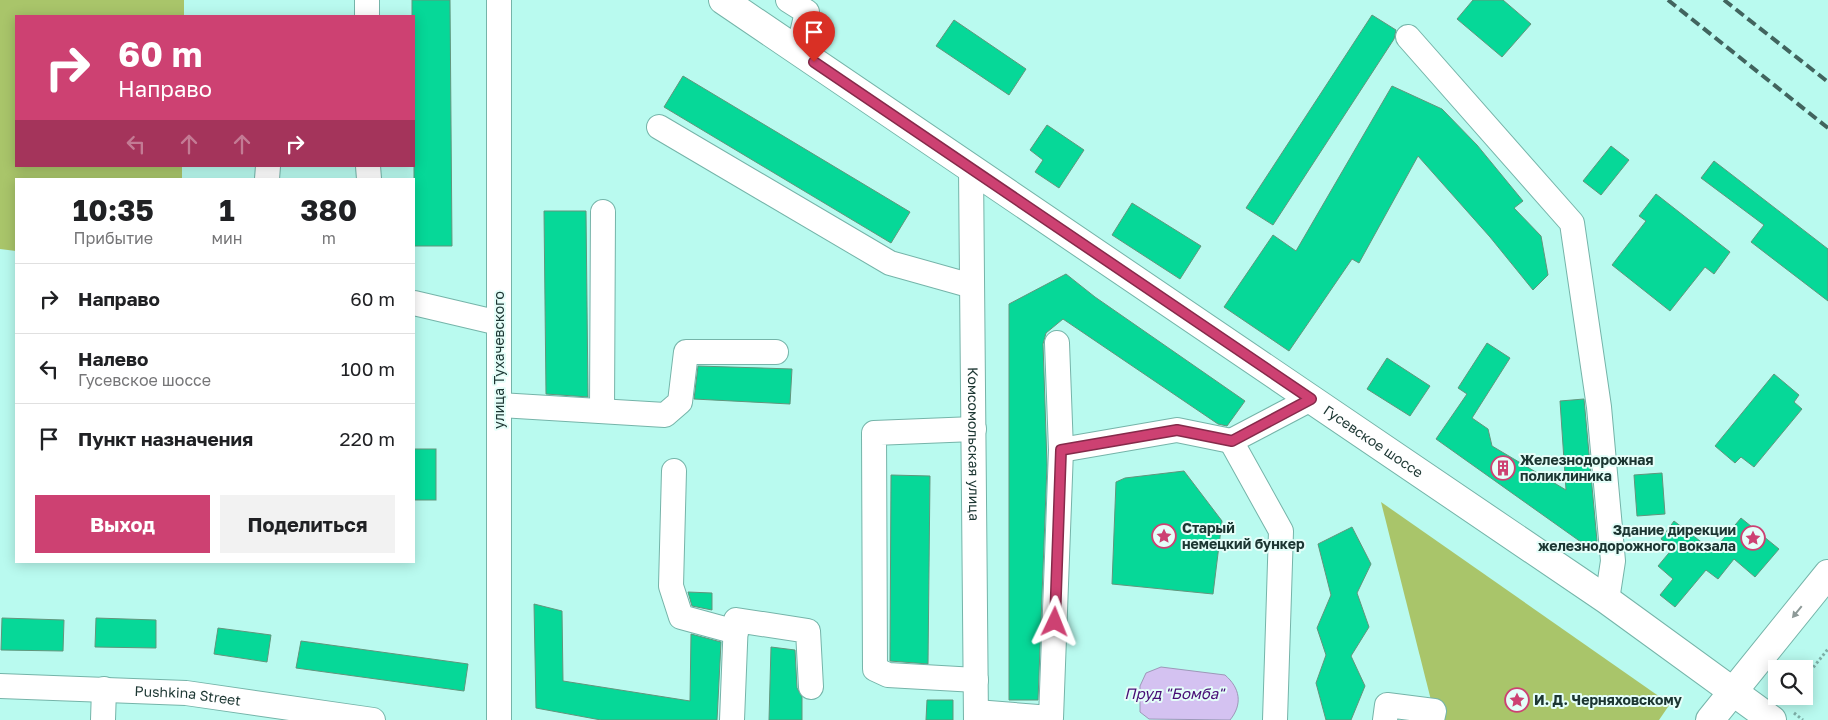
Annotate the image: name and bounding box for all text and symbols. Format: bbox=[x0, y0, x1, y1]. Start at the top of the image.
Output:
pin bbox=[793, 11, 835, 62]
icon: arrive bbox=[800, 18, 828, 46]
text: 60 m bbox=[118, 33, 202, 75]
icon: right bbox=[35, 35, 100, 100]
text: Направо bbox=[118, 75, 212, 102]
icon: left bbox=[122, 130, 150, 158]
icon: ahead bbox=[175, 130, 203, 158]
icon: ahead bbox=[228, 130, 256, 158]
icon: right bbox=[281, 130, 309, 158]
text: 10:35 bbox=[73, 192, 154, 228]
text: 1 bbox=[219, 192, 235, 228]
text: 380 bbox=[300, 192, 357, 228]
text: Прибытие bbox=[73, 228, 153, 248]
text: мин bbox=[212, 228, 243, 248]
text: m bbox=[322, 228, 336, 248]
icon: right bbox=[35, 285, 63, 313]
text: Направо bbox=[78, 287, 160, 310]
text: 60 m bbox=[350, 287, 395, 310]
street label: улица Тухачевского bbox=[490, 291, 507, 429]
text: Налево bbox=[78, 347, 148, 370]
icon: left bbox=[35, 355, 63, 383]
text: 100 m bbox=[341, 357, 395, 380]
street label: Комсомольская улица bbox=[965, 367, 983, 521]
text: Гусевское шоссе bbox=[78, 370, 211, 390]
street label: Гусевское шоссе bbox=[1321, 401, 1427, 481]
icon: arrive bbox=[35, 425, 63, 453]
text: Пункт назначения bbox=[78, 427, 253, 450]
text: 220 m bbox=[340, 427, 395, 450]
place label: Железнодорожная поликлиника bbox=[1520, 451, 1654, 484]
building icon: Железнодорожная поликлиника bbox=[1490, 455, 1516, 481]
button: Выход bbox=[35, 495, 210, 553]
button: Поделиться bbox=[220, 495, 395, 553]
place label: Старый немецкий бункер bbox=[1182, 519, 1305, 552]
place label: Здание дирекции железнодорожного вокзала bbox=[1538, 521, 1736, 554]
place icon: Старый немецкий бункер bbox=[1151, 523, 1177, 549]
place icon: Здание дирекции железнодорожного вокзала bbox=[1740, 525, 1766, 551]
position arrow bbox=[1028, 595, 1080, 647]
one-way arrow bbox=[1792, 605, 1803, 618]
map controls bbox=[1768, 660, 1813, 705]
button: search bbox=[1768, 660, 1813, 705]
street label: Pushkina Street bbox=[134, 682, 242, 709]
water label: Пруд "Бомба" bbox=[1124, 684, 1226, 703]
place icon: И. Д. Черняховскому bbox=[1504, 687, 1530, 713]
place label: И. Д. Черняховскому bbox=[1534, 691, 1682, 708]

